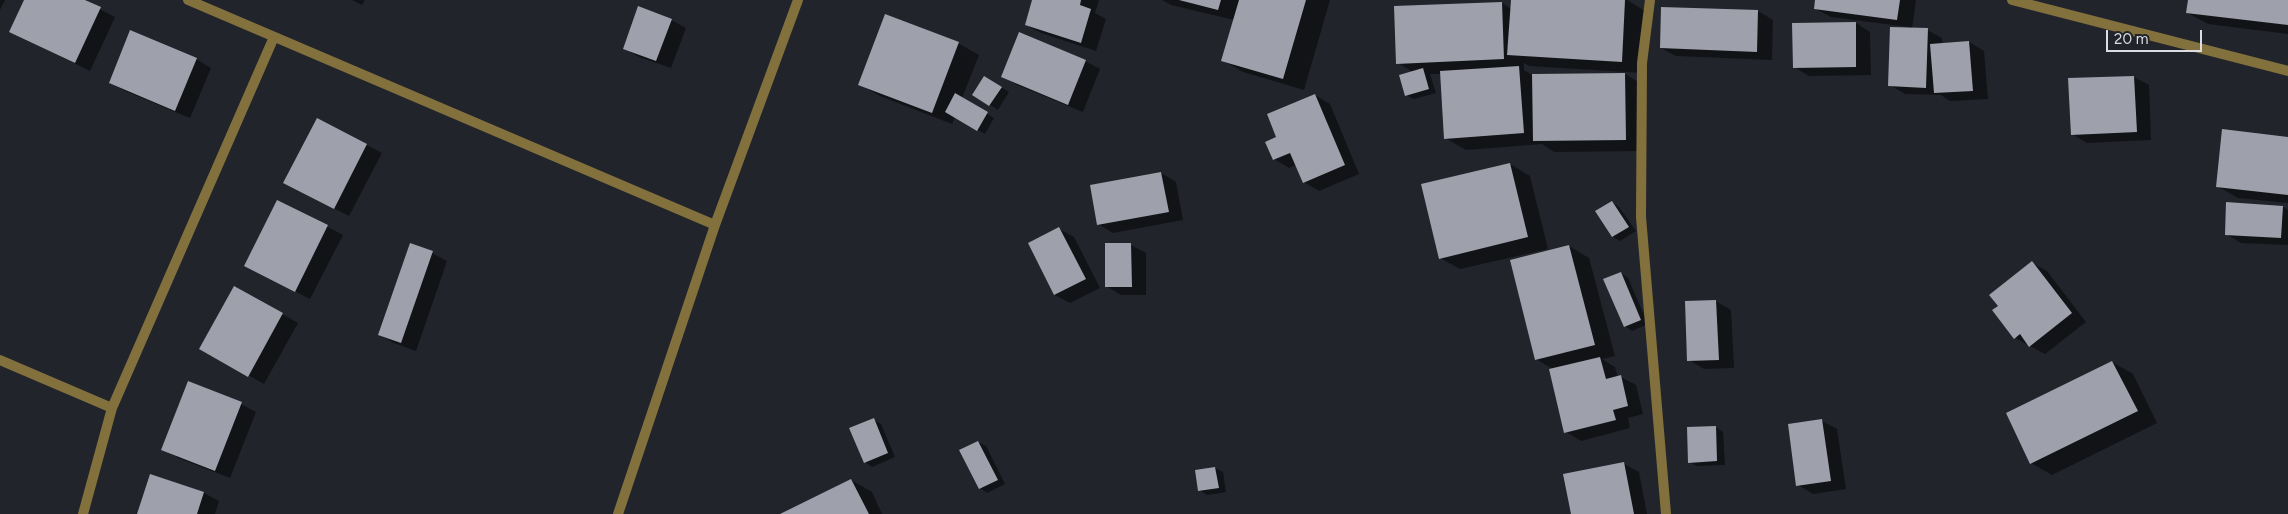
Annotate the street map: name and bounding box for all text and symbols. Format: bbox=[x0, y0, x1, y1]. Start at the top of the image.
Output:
scale bar bbox=[2108, 20, 2204, 52]
text: 20 m bbox=[2114, 30, 2148, 48]

